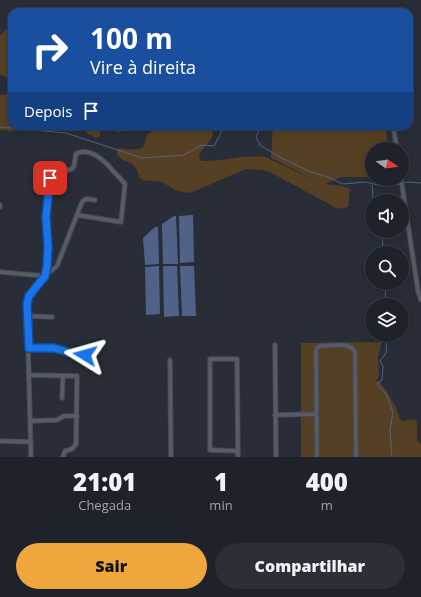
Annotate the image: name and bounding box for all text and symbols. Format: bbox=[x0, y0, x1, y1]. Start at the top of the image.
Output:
text: 100 m bbox=[90, 19, 173, 57]
icon: right bbox=[24, 24, 76, 76]
text: Vire à direita bbox=[90, 55, 196, 79]
icon: arrive bbox=[80, 100, 102, 122]
text: Depois bbox=[24, 101, 72, 121]
north arrow bbox=[365, 142, 409, 186]
map controls bbox=[365, 142, 409, 342]
pin bbox=[33, 161, 67, 195]
icon: arrive bbox=[39, 167, 61, 189]
button: sound bbox=[365, 194, 409, 238]
button: search bbox=[365, 246, 409, 290]
button: layers bbox=[365, 298, 409, 342]
position arrow bbox=[64, 334, 106, 376]
text: 21:01 bbox=[73, 465, 136, 498]
text: 1 bbox=[214, 465, 228, 498]
text: 400 bbox=[306, 465, 348, 498]
text: Chegada bbox=[78, 496, 131, 514]
text: min bbox=[209, 496, 233, 514]
text: m bbox=[321, 496, 333, 514]
button: Sair bbox=[16, 543, 207, 589]
button: Compartilhar bbox=[215, 543, 405, 589]

